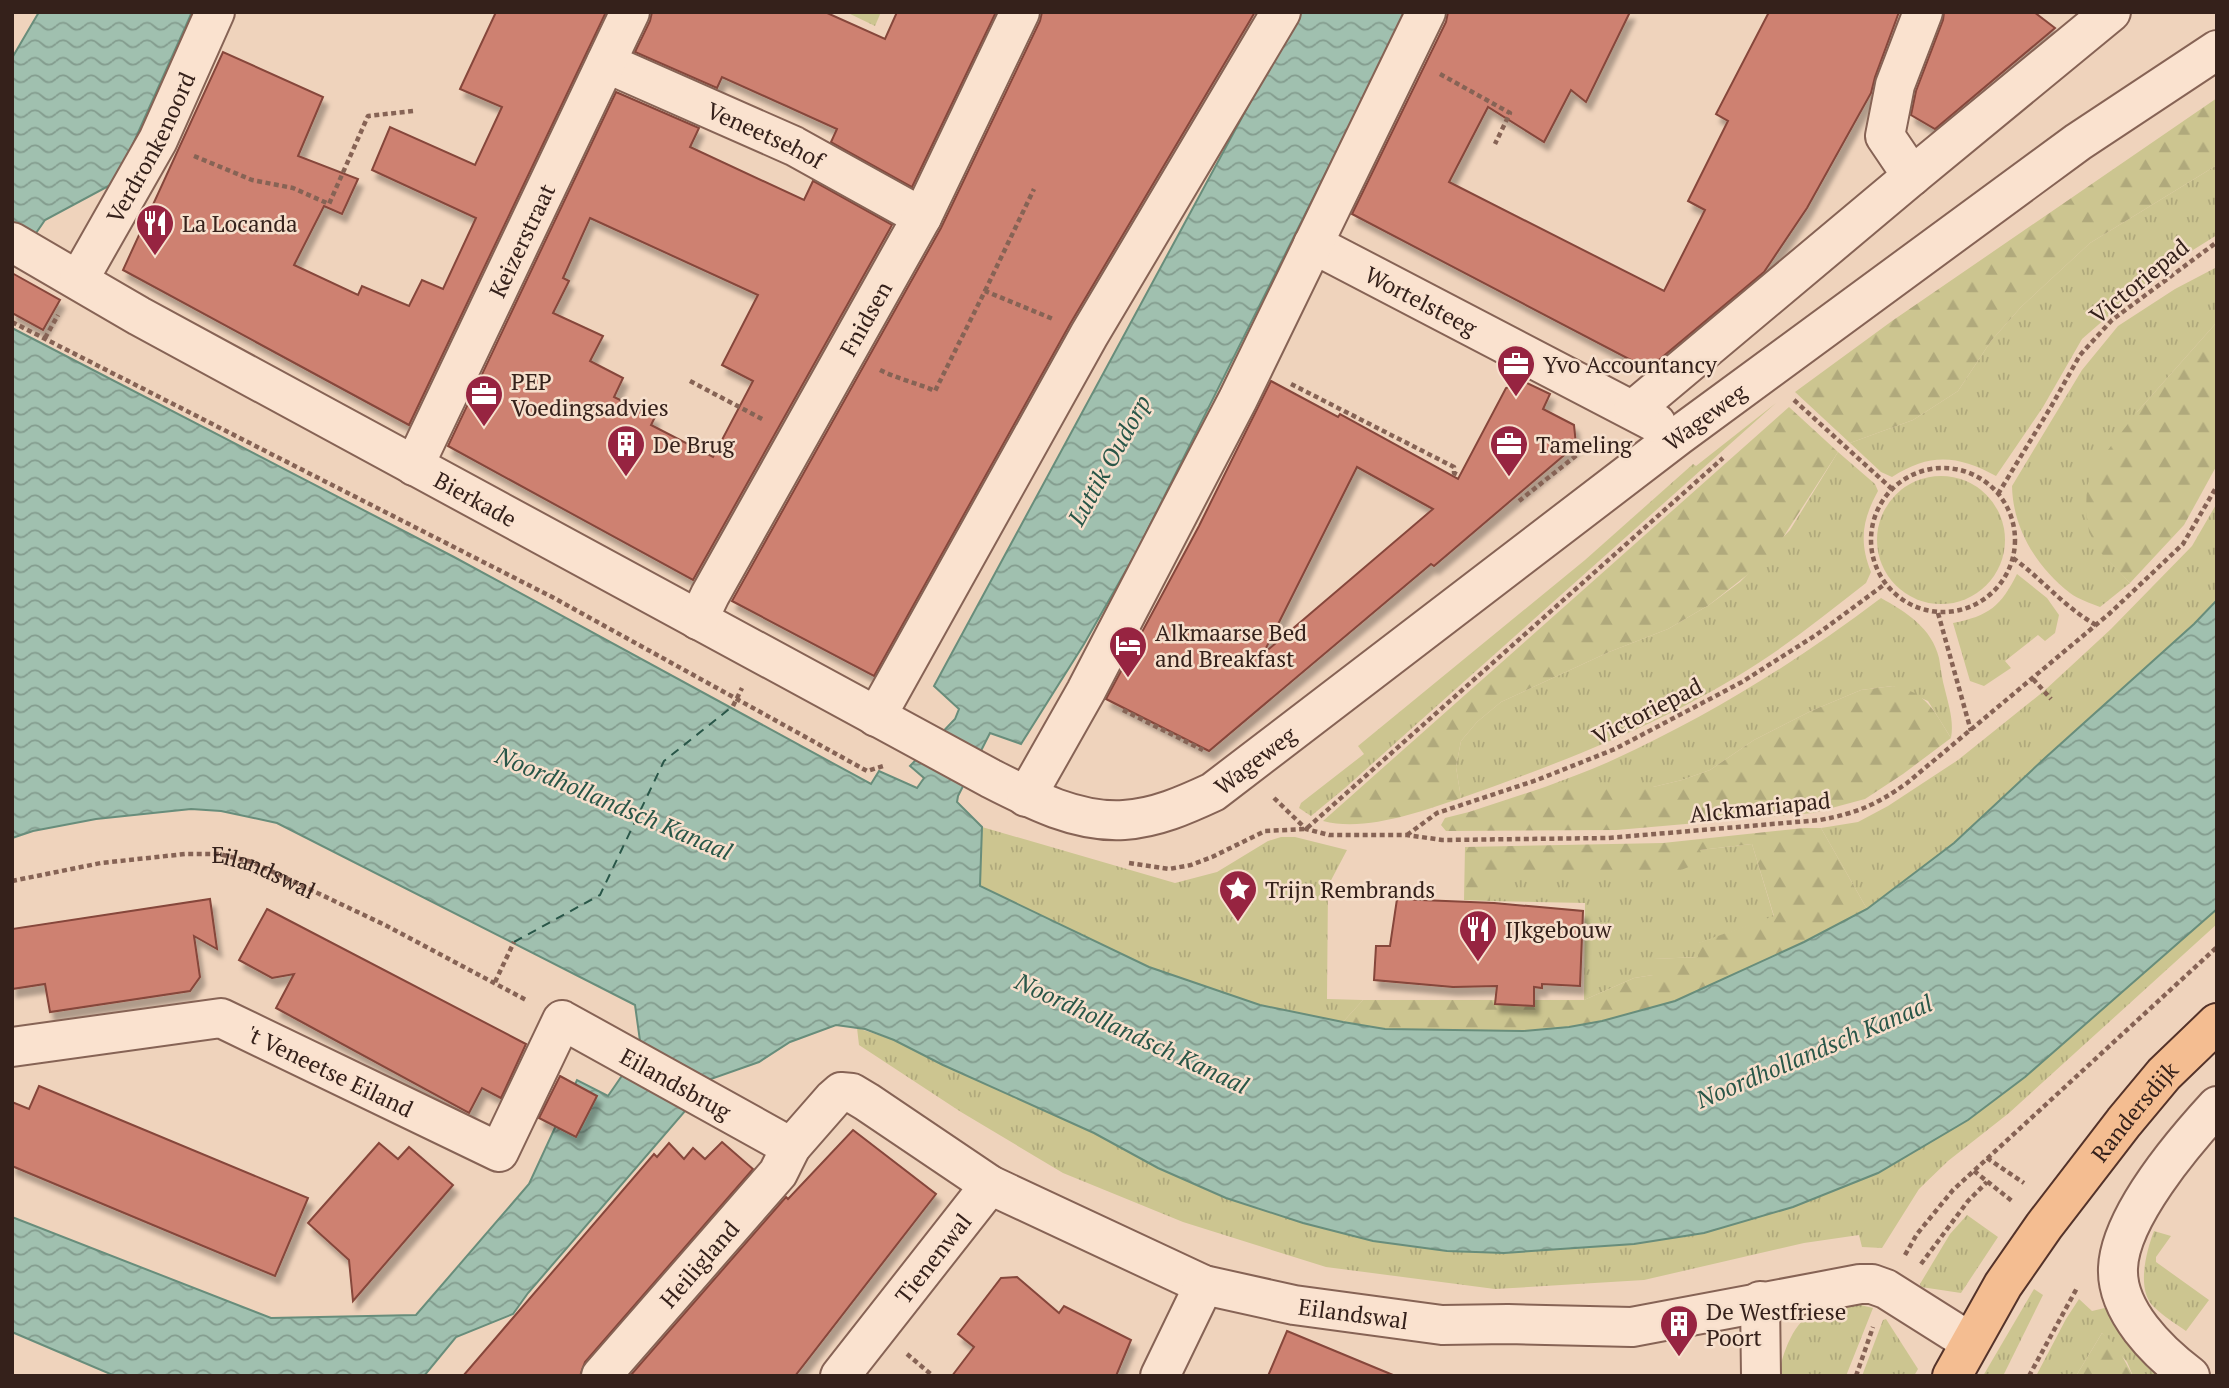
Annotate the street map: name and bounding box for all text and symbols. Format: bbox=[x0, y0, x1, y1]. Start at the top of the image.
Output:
street label: Verdronkenoord bbox=[99, 67, 202, 228]
street label: Veneetsehof bbox=[702, 94, 832, 176]
street label: Keizerstraat bbox=[481, 178, 562, 302]
restaurant icon: La Locanda bbox=[134, 202, 176, 257]
place label: La Locanda bbox=[182, 208, 298, 239]
street label: Victoriepad bbox=[2083, 231, 2195, 331]
street label: Wortelsteeg bbox=[1360, 258, 1483, 343]
street label: Fnidsen bbox=[832, 275, 899, 361]
office icon: Yvo Accountancy bbox=[1495, 343, 1537, 398]
place label: Yvo Accountancy bbox=[1543, 349, 1717, 380]
place label: PEP Voedingsadvies bbox=[511, 366, 669, 423]
office icon: PEP Voedingsadvies bbox=[463, 373, 505, 428]
street label: Wageweg bbox=[1657, 375, 1753, 457]
water label: Luttik Oudorp bbox=[1060, 389, 1158, 532]
building icon: De Brug bbox=[605, 423, 647, 478]
office icon: Tameling bbox=[1488, 423, 1530, 478]
place label: De Brug bbox=[653, 429, 736, 460]
place label: Tameling bbox=[1536, 429, 1633, 460]
street label: Bierkade bbox=[429, 464, 522, 534]
place label: Alkmaarse Bed and Breakfast bbox=[1155, 617, 1307, 674]
hotel icon: Alkmaarse Bed and Breakfast bbox=[1107, 624, 1149, 679]
street label: Victoriepad bbox=[1587, 670, 1707, 752]
street label: Wageweg bbox=[1208, 718, 1303, 801]
water label: Noordhollandsch Kanaal bbox=[490, 738, 737, 867]
street label: Alckmariapad bbox=[1688, 784, 1832, 830]
street label: Eilandswal bbox=[211, 839, 321, 906]
place icon: Trijn Rembrands bbox=[1217, 868, 1259, 923]
place label: Trijn Rembrands bbox=[1265, 874, 1435, 905]
restaurant icon: IJkgebouw bbox=[1457, 908, 1499, 963]
place label: IJkgebouw bbox=[1505, 914, 1612, 945]
water label: Noordhollandsch Kanaal bbox=[1009, 964, 1254, 1101]
water label: Noordhollandsch Kanaal bbox=[1690, 987, 1937, 1116]
street label: 't Veneetse Eiland bbox=[241, 1017, 419, 1124]
street label: Eilandsbrug bbox=[615, 1040, 737, 1127]
street label: Randersdijk bbox=[2084, 1054, 2184, 1168]
street label: Tienenwal bbox=[887, 1206, 978, 1310]
street label: Heiligland bbox=[652, 1213, 746, 1314]
street label: Eilandswal bbox=[1296, 1290, 1410, 1336]
place label: De Westfriese Poort bbox=[1706, 1296, 1846, 1353]
building icon: De Westfriese Poort bbox=[1658, 1303, 1700, 1358]

